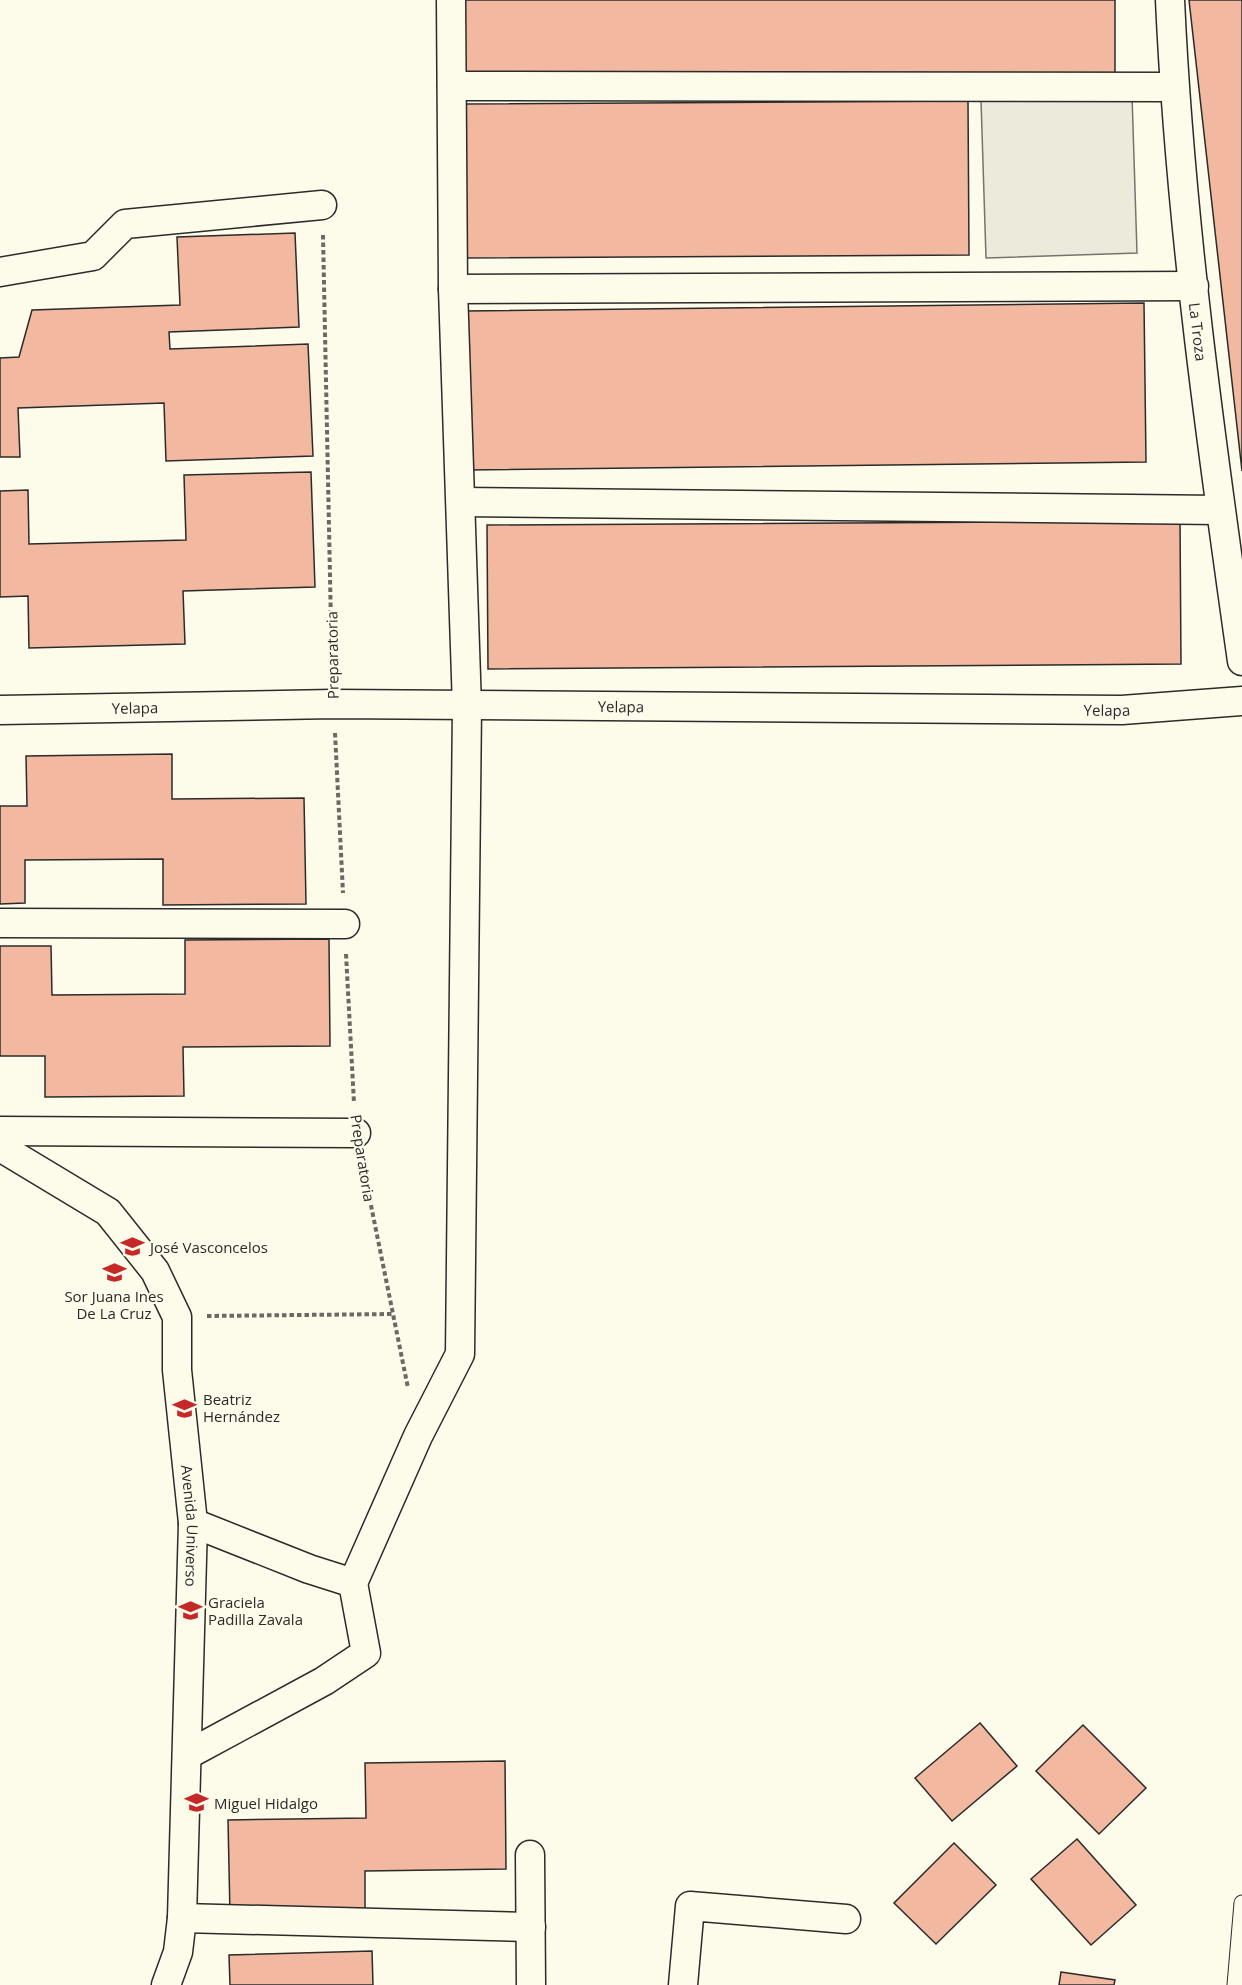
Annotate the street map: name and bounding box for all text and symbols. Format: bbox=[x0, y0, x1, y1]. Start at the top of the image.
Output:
street label: La Troza bbox=[1185, 301, 1212, 362]
street label: Preparatoria bbox=[321, 611, 343, 699]
street label: Yelapa bbox=[598, 696, 644, 716]
street label: Yelapa bbox=[112, 697, 158, 718]
street label: Yelapa bbox=[1084, 699, 1131, 720]
street label: Preparatoria bbox=[346, 1113, 380, 1203]
school or university icon: José Vasconcelos bbox=[119, 1234, 145, 1260]
place label: José Vasconcelos bbox=[148, 1237, 268, 1257]
school or university icon: Sor Juana Ines De La Cruz bbox=[101, 1259, 127, 1285]
place label: Sor Juana Ines De La Cruz bbox=[64, 1286, 164, 1323]
place label: Beatriz Hernández bbox=[203, 1389, 280, 1426]
school or university icon: Beatriz Hernández bbox=[172, 1395, 198, 1421]
street label: Avenida Universo bbox=[177, 1464, 203, 1587]
place label: Graciela Padilla Zavala bbox=[208, 1592, 303, 1629]
school or university icon: Graciela Padilla Zavala bbox=[177, 1598, 203, 1624]
school or university icon: Miguel Hidalgo bbox=[183, 1790, 209, 1816]
place label: Miguel Hidalgo bbox=[214, 1793, 318, 1813]

